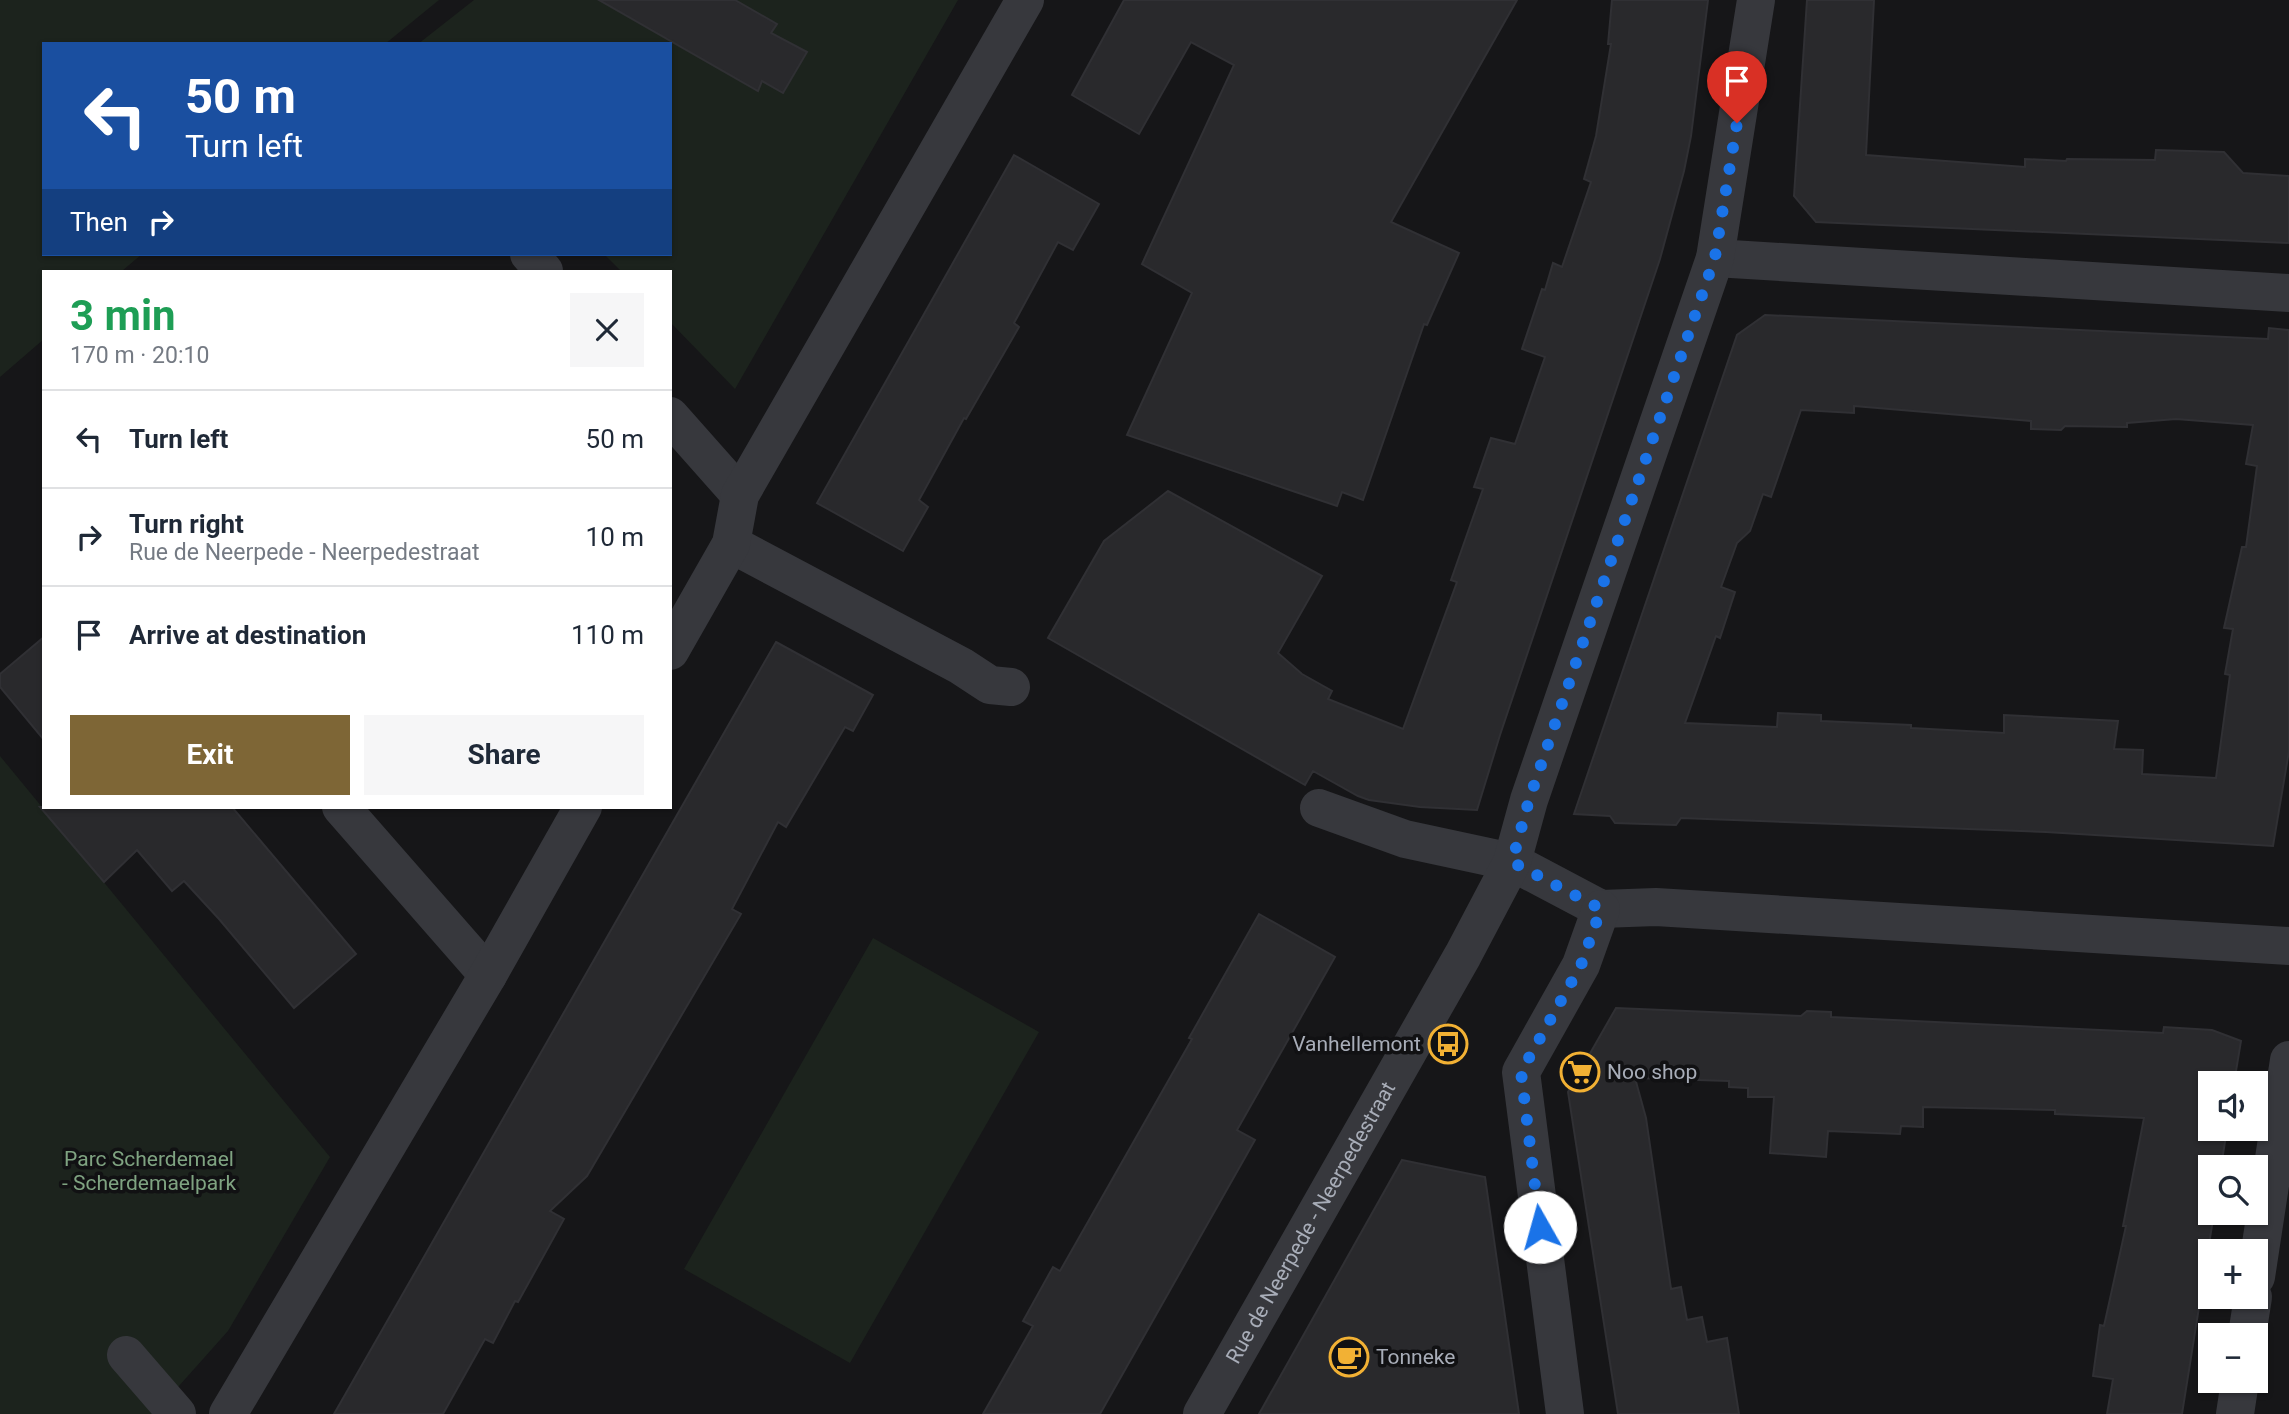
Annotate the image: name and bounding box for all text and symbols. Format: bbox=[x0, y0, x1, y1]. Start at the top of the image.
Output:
pin bbox=[1707, 51, 1767, 123]
icon: arrive bbox=[1718, 62, 1756, 100]
text: 50 m bbox=[185, 68, 296, 125]
icon: left bbox=[70, 70, 161, 161]
text: Turn left bbox=[185, 127, 303, 165]
icon: right bbox=[142, 203, 180, 241]
text: Then bbox=[70, 207, 128, 237]
text: 3 min bbox=[70, 291, 176, 340]
button: close bbox=[570, 293, 644, 367]
text: 170 m · 20:10 bbox=[70, 342, 209, 369]
icon: left bbox=[70, 420, 108, 458]
text: Turn left bbox=[129, 424, 228, 454]
text: 50 m bbox=[586, 424, 644, 454]
text: Turn right bbox=[129, 509, 244, 539]
icon: right bbox=[70, 518, 108, 556]
text: 10 m bbox=[586, 522, 644, 552]
text: Rue de Neerpede - Neerpedestraat bbox=[129, 539, 479, 566]
icon: arrive bbox=[70, 616, 108, 654]
text: Arrive at destination bbox=[129, 620, 366, 650]
text: 110 m bbox=[571, 620, 644, 650]
button: Exit bbox=[70, 715, 350, 795]
button: Share bbox=[364, 715, 644, 795]
bus stop icon: Vanhellemont bbox=[1427, 1023, 1469, 1065]
place label: Vanhellemont bbox=[1292, 1032, 1421, 1056]
supermarket icon: Noo shop bbox=[1559, 1051, 1601, 1093]
place label: Noo shop bbox=[1607, 1060, 1697, 1084]
map controls bbox=[2198, 1071, 2268, 1393]
button: sound bbox=[2198, 1071, 2268, 1141]
street label: Rue de Neerpede - Neerpedestraat bbox=[1221, 1078, 1400, 1368]
park label: Parc Scherdemael - Scherdemaelpark bbox=[62, 1147, 236, 1195]
button: search bbox=[2198, 1155, 2268, 1225]
position arrow bbox=[1503, 1190, 1577, 1264]
button: + bbox=[2198, 1239, 2268, 1309]
button: − bbox=[2198, 1323, 2268, 1393]
cafe icon: Tonneke bbox=[1328, 1336, 1370, 1378]
place label: Tonneke bbox=[1376, 1345, 1455, 1369]

